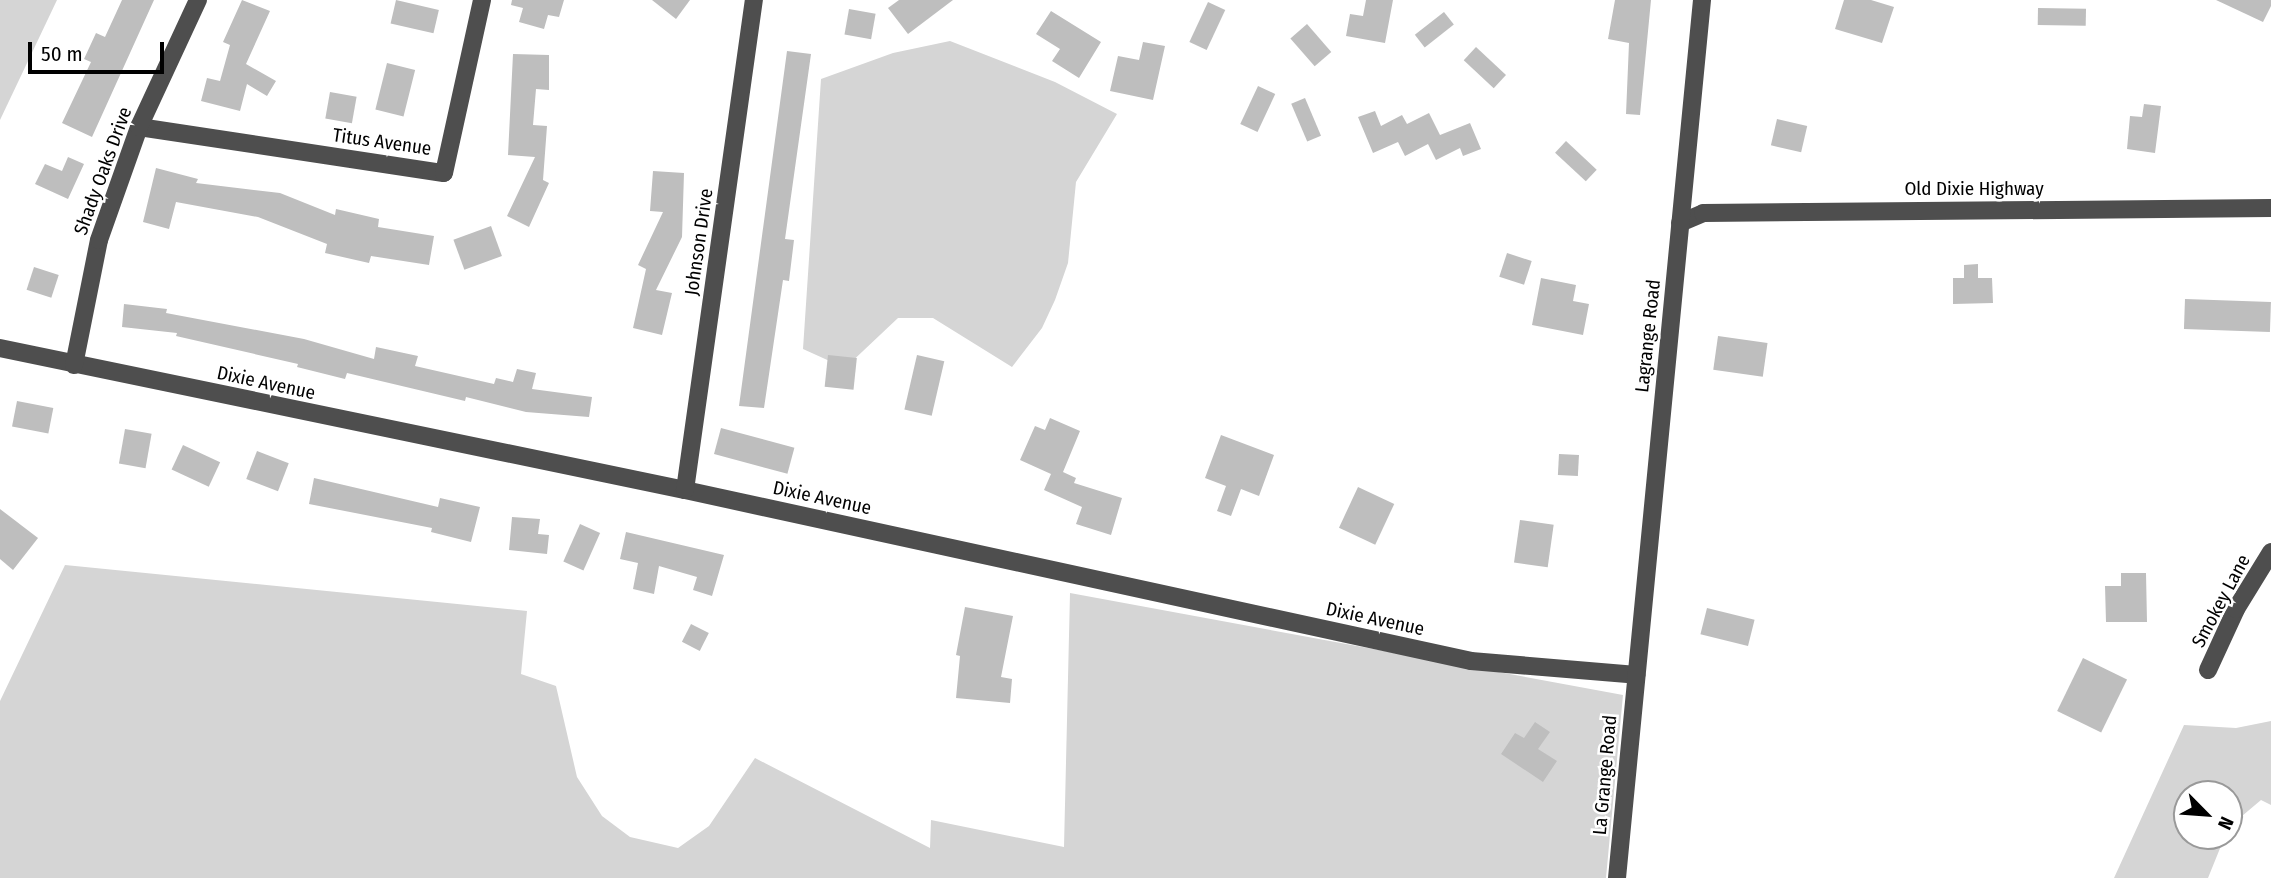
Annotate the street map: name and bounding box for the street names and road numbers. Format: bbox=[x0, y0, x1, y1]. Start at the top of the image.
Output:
street label: Shady Oaks Drive bbox=[69, 104, 137, 238]
street label: Titus Avenue bbox=[331, 124, 433, 160]
street label: Old Dixie Highway bbox=[1904, 178, 2044, 200]
street label: Johnson Drive bbox=[680, 187, 718, 297]
street label: Lagrange Road bbox=[1631, 278, 1665, 394]
street label: Dixie Avenue bbox=[215, 361, 317, 405]
street label: Dixie Avenue bbox=[771, 476, 873, 520]
street label: Smokey Lane bbox=[2187, 551, 2255, 651]
street label: Dixie Avenue bbox=[1324, 597, 1426, 641]
street label: La Grange Road bbox=[1588, 714, 1622, 836]

